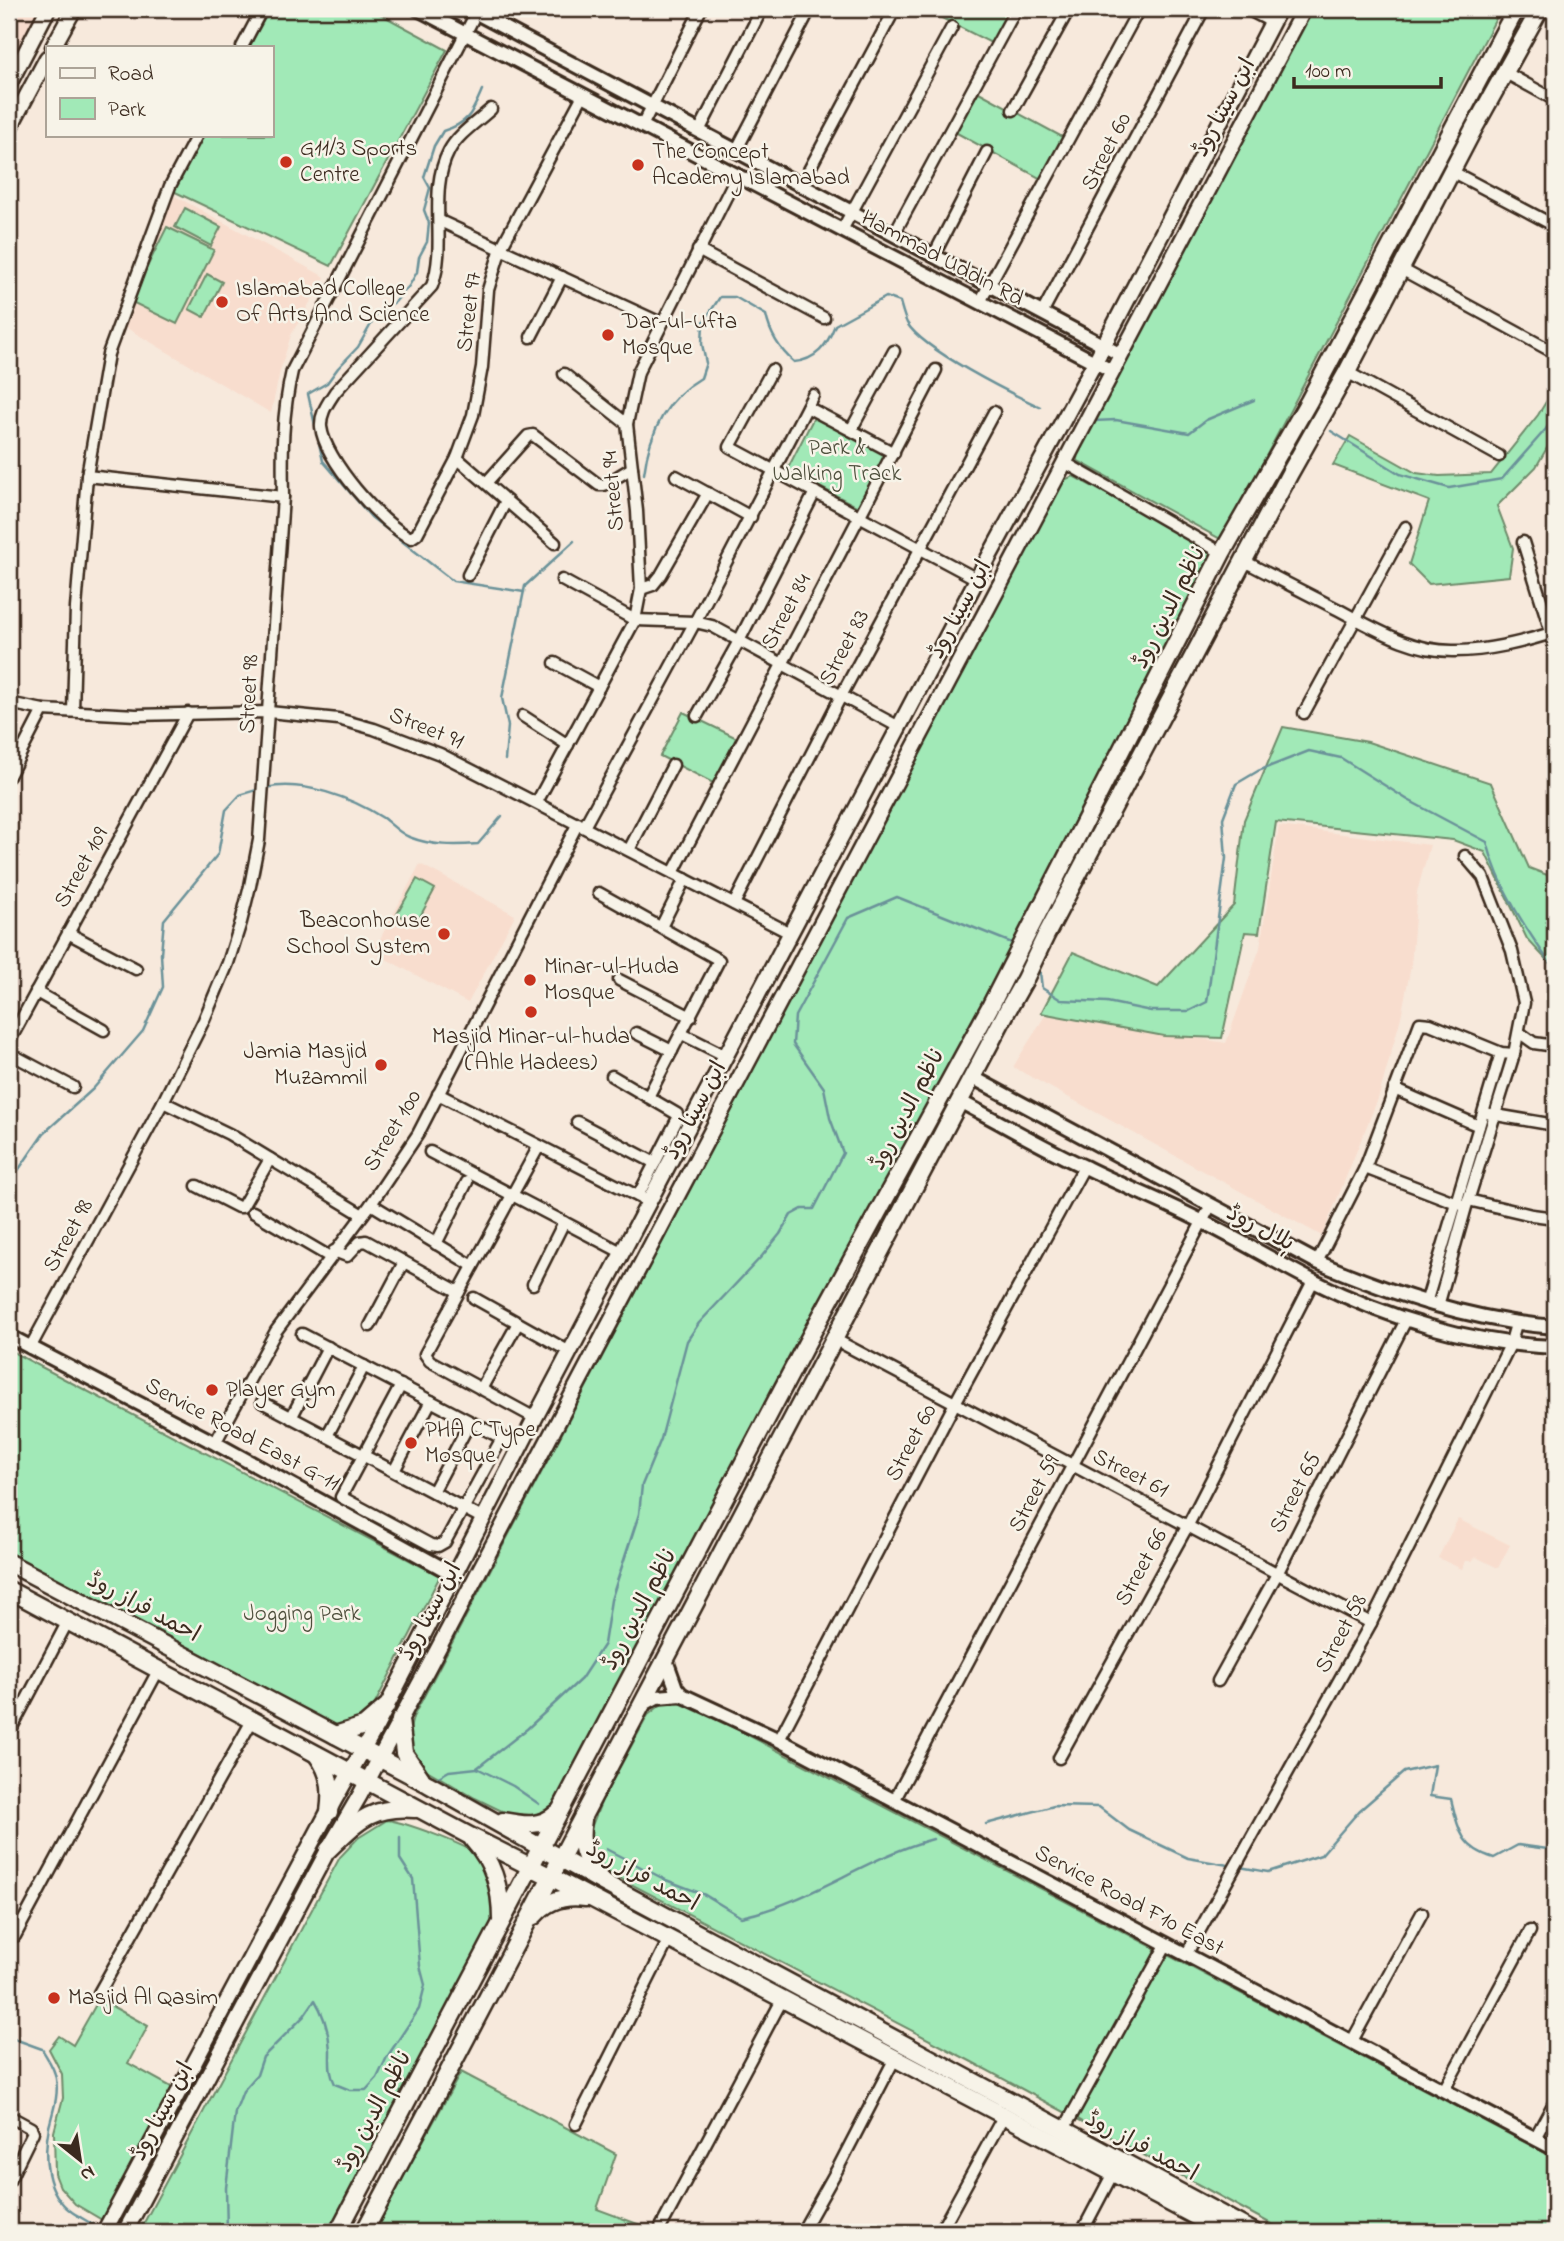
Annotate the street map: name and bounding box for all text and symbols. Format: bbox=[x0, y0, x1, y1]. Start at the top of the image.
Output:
legend bbox=[46, 46, 273, 136]
scale bar bbox=[1294, 46, 1442, 90]
street label: ابن سینا روڈ bbox=[1185, 53, 1265, 163]
text: 100 m bbox=[1305, 57, 1351, 87]
text: Road bbox=[108, 60, 154, 90]
text: Park bbox=[108, 96, 147, 126]
street label: Street 60 bbox=[1073, 107, 1141, 197]
place label: G11/3 Sports Centre bbox=[300, 133, 417, 192]
place label: The Concept Academy Islamabad bbox=[652, 136, 850, 197]
marker: G11/3 Sports Centre bbox=[278, 154, 294, 170]
marker: The Concept Academy Islamabad bbox=[630, 157, 646, 173]
street label: Hammad Uddin Rd bbox=[855, 202, 1029, 316]
street label: Street 97 bbox=[449, 270, 491, 354]
place label: Islamabad College Of Arts And Science bbox=[236, 273, 430, 332]
marker: Islamabad College Of Arts And Science bbox=[214, 294, 230, 310]
place label: Dar-ul-Ufta Mosque bbox=[621, 306, 737, 365]
marker: Dar-ul-Ufta Mosque bbox=[600, 327, 616, 343]
park label: Park & Walking Track bbox=[773, 432, 902, 492]
street label: Street 94 bbox=[594, 449, 634, 532]
street label: ناظم الدین روڈ bbox=[1125, 541, 1215, 675]
street label: ابن سینا روڈ bbox=[921, 555, 1001, 665]
street label: Street 84 bbox=[753, 568, 821, 656]
street label: Street 83 bbox=[811, 604, 879, 692]
street label: Street 98 bbox=[231, 654, 269, 734]
street label: Street 91 bbox=[384, 699, 468, 759]
street label: Street 109 bbox=[46, 822, 118, 914]
place label: Beaconhouse School System bbox=[286, 905, 431, 966]
marker: Beaconhouse School System bbox=[436, 926, 452, 942]
place label: Minar-ul-Huda Mosque bbox=[544, 951, 679, 1010]
marker: Minar-ul-Huda Mosque bbox=[522, 972, 538, 988]
marker: Masjid Minar-ul-huda (Ahle Hadees) bbox=[523, 1004, 539, 1020]
place label: Masjid Minar-ul-huda (Ahle Hadees) bbox=[432, 1021, 630, 1080]
place label: Jamia Masjid Muzammil bbox=[243, 1036, 367, 1095]
street label: ناظم الدین روڈ bbox=[862, 1043, 954, 1177]
street label: ابن سینا روڈ bbox=[656, 1056, 736, 1166]
marker: Jamia Masjid Muzammil bbox=[373, 1057, 389, 1073]
street label: Street 100 bbox=[355, 1083, 431, 1178]
street label: Street 98 bbox=[35, 1193, 103, 1279]
street label: ہلال روڈ bbox=[1220, 1197, 1300, 1261]
street label: Service Road East G-11 bbox=[139, 1370, 345, 1500]
place label: Player Gym bbox=[226, 1374, 335, 1409]
marker: Player Gym bbox=[204, 1382, 220, 1398]
street label: Street 60 bbox=[878, 1398, 946, 1488]
place label: PHA C Type Mosque bbox=[425, 1414, 536, 1473]
marker: PHA C Type Mosque bbox=[403, 1435, 419, 1451]
street label: Street 61 bbox=[1086, 1441, 1174, 1507]
street label: Street 65 bbox=[1262, 1447, 1330, 1539]
street label: Street 59 bbox=[1001, 1449, 1069, 1539]
street label: Street 66 bbox=[1107, 1523, 1177, 1613]
street label: ناظم الدین روڈ bbox=[594, 1543, 686, 1677]
street label: ابن سینا روڈ bbox=[391, 1557, 471, 1667]
street label: احمد فراز روڈ bbox=[81, 1564, 205, 1652]
street label: Street 58 bbox=[1307, 1589, 1377, 1679]
park label: Jogging Park bbox=[243, 1598, 361, 1632]
street label: احمد فراز روڈ bbox=[580, 1833, 704, 1921]
street label: Service Road F10 East bbox=[1028, 1837, 1230, 1965]
place label: Masjid Al Qasim bbox=[68, 1982, 218, 2015]
marker: Masjid Al Qasim bbox=[46, 1990, 62, 2006]
street label: ناظم الدین روڈ bbox=[329, 2045, 421, 2179]
street label: ابن سینا روڈ bbox=[123, 2057, 203, 2167]
street label: احمد فراز روڈ bbox=[1079, 2103, 1203, 2191]
north arrow bbox=[46, 2126, 116, 2196]
text: N bbox=[75, 2158, 100, 2188]

